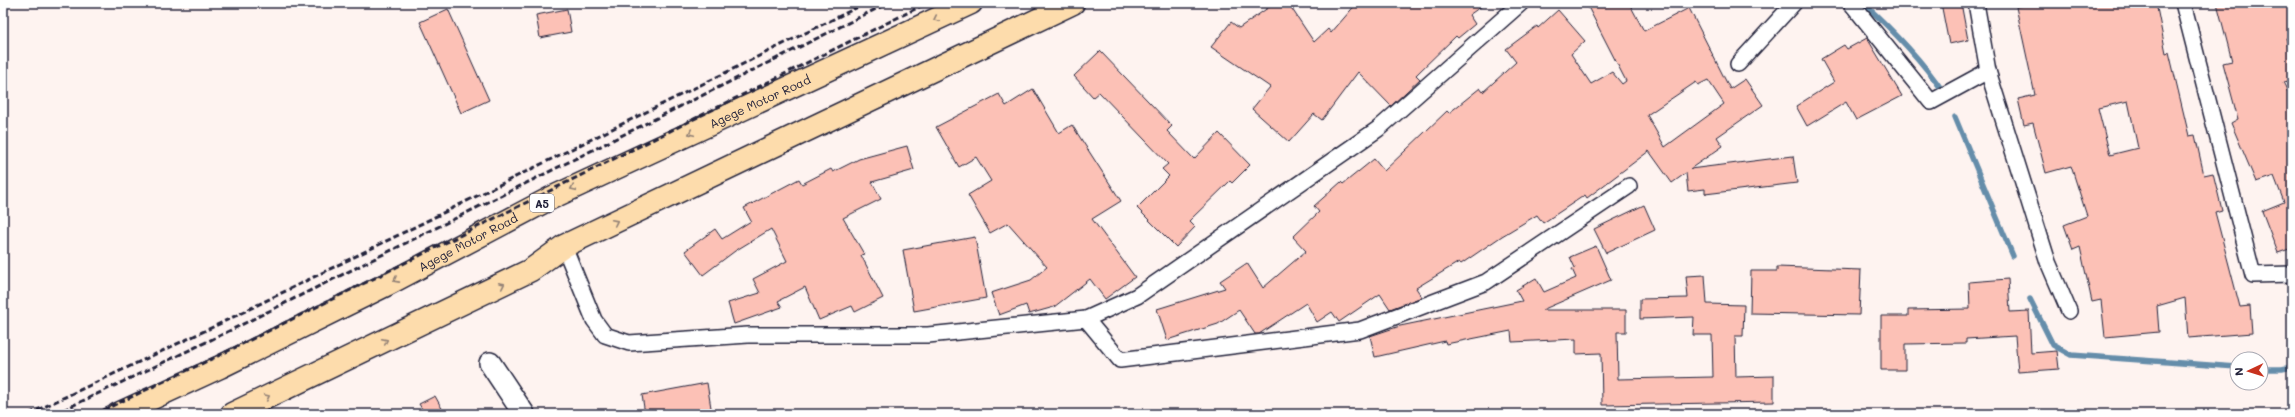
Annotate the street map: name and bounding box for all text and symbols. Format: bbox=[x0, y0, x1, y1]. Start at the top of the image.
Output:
one-way arrow bbox=[933, 14, 940, 22]
street label: Agege Motor Road bbox=[706, 71, 813, 132]
one-way arrow bbox=[688, 128, 695, 136]
one-way arrow bbox=[570, 183, 577, 191]
road number: A5 bbox=[530, 194, 554, 212]
street label: Agege Motor Road bbox=[416, 209, 521, 275]
one-way arrow bbox=[611, 219, 618, 227]
one-way arrow bbox=[392, 275, 400, 283]
one-way arrow bbox=[497, 282, 505, 290]
one-way arrow bbox=[380, 338, 388, 346]
north arrow bbox=[2229, 351, 2269, 391]
text: N bbox=[2231, 367, 2246, 376]
one-way arrow bbox=[263, 394, 271, 402]

